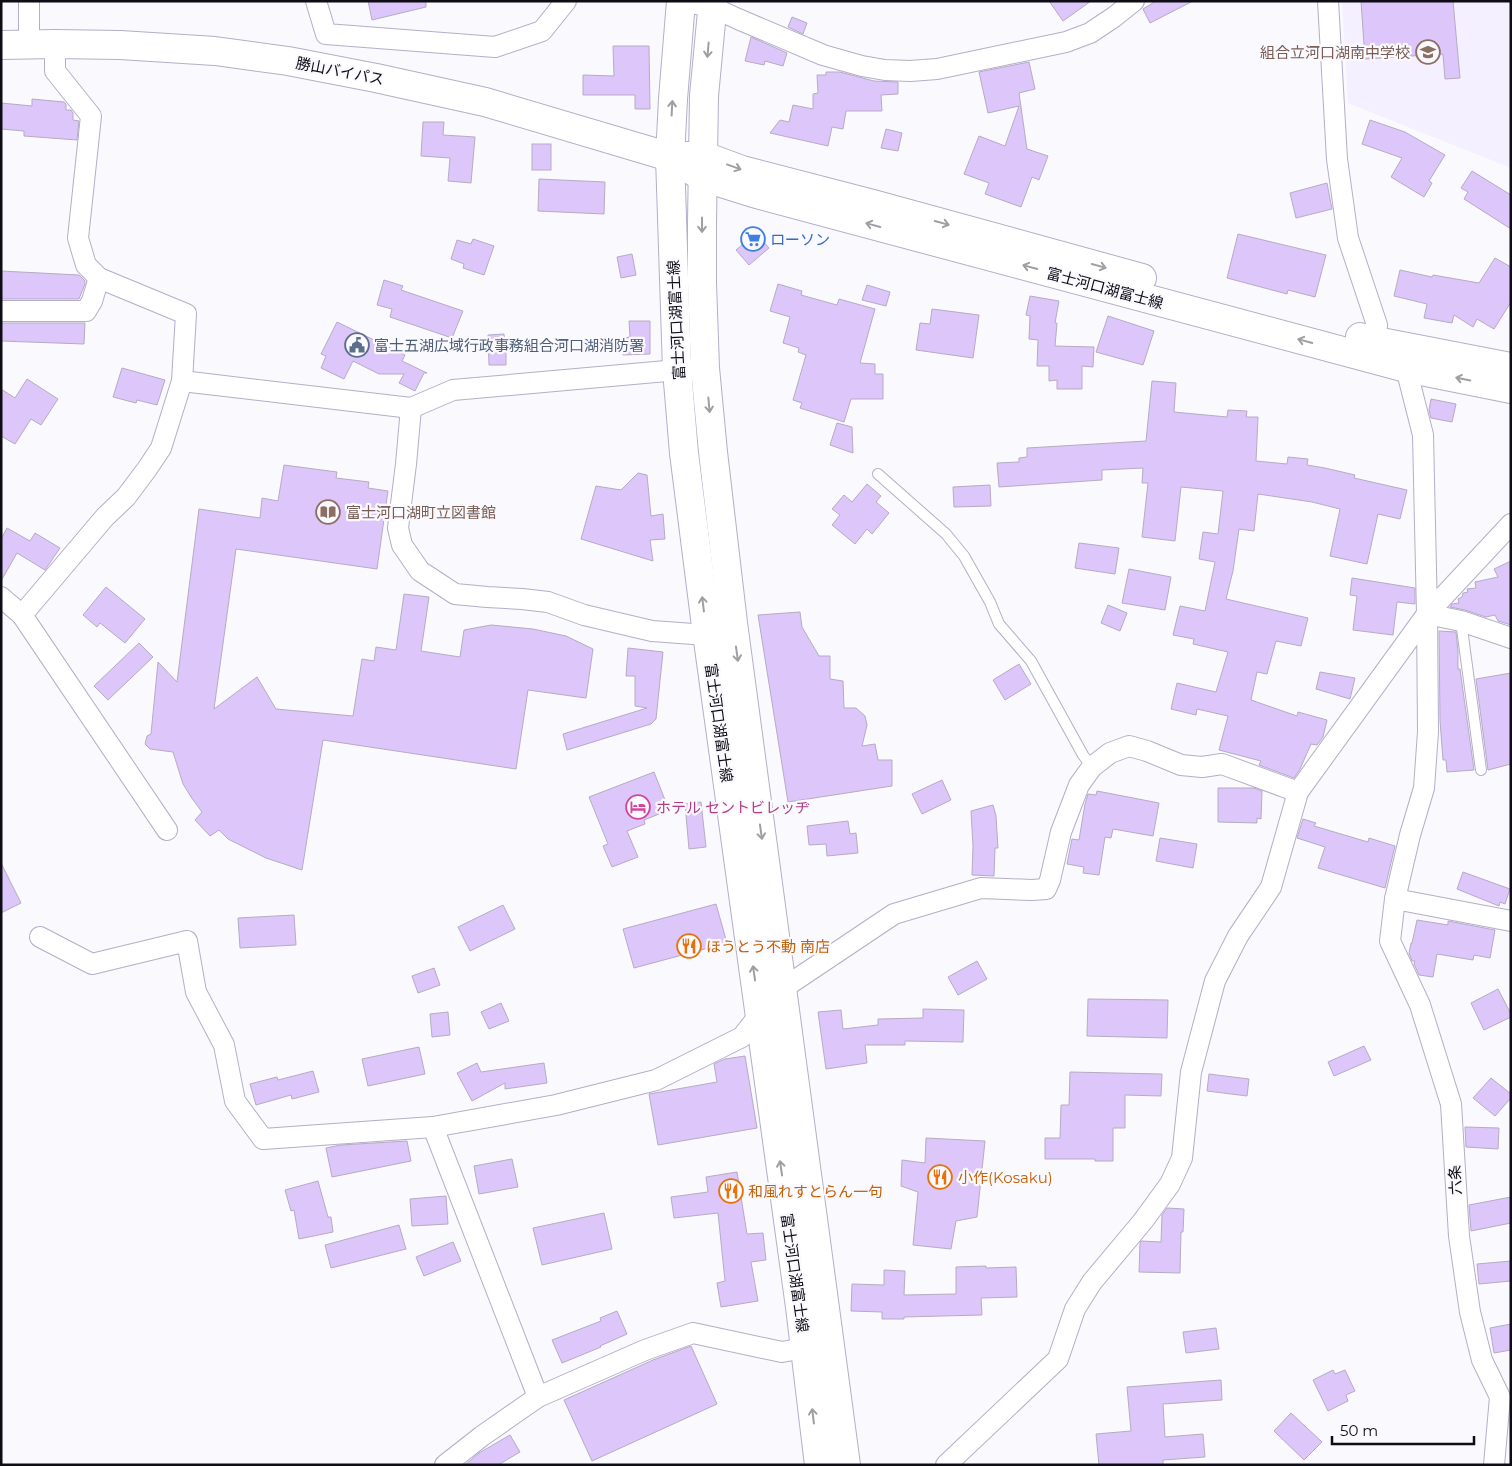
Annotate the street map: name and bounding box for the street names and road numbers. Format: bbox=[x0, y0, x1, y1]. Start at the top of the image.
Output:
street label: 勝山バイパス bbox=[294, 53, 386, 89]
street label: 富士河口湖富士線 bbox=[663, 260, 689, 380]
street label: 富士河口湖富士線 bbox=[1045, 263, 1165, 313]
street label: 富士河口湖富士線 bbox=[701, 662, 737, 784]
street label: 六条 bbox=[1445, 1165, 1465, 1195]
street label: 富士河口湖富士線 bbox=[777, 1212, 813, 1334]

